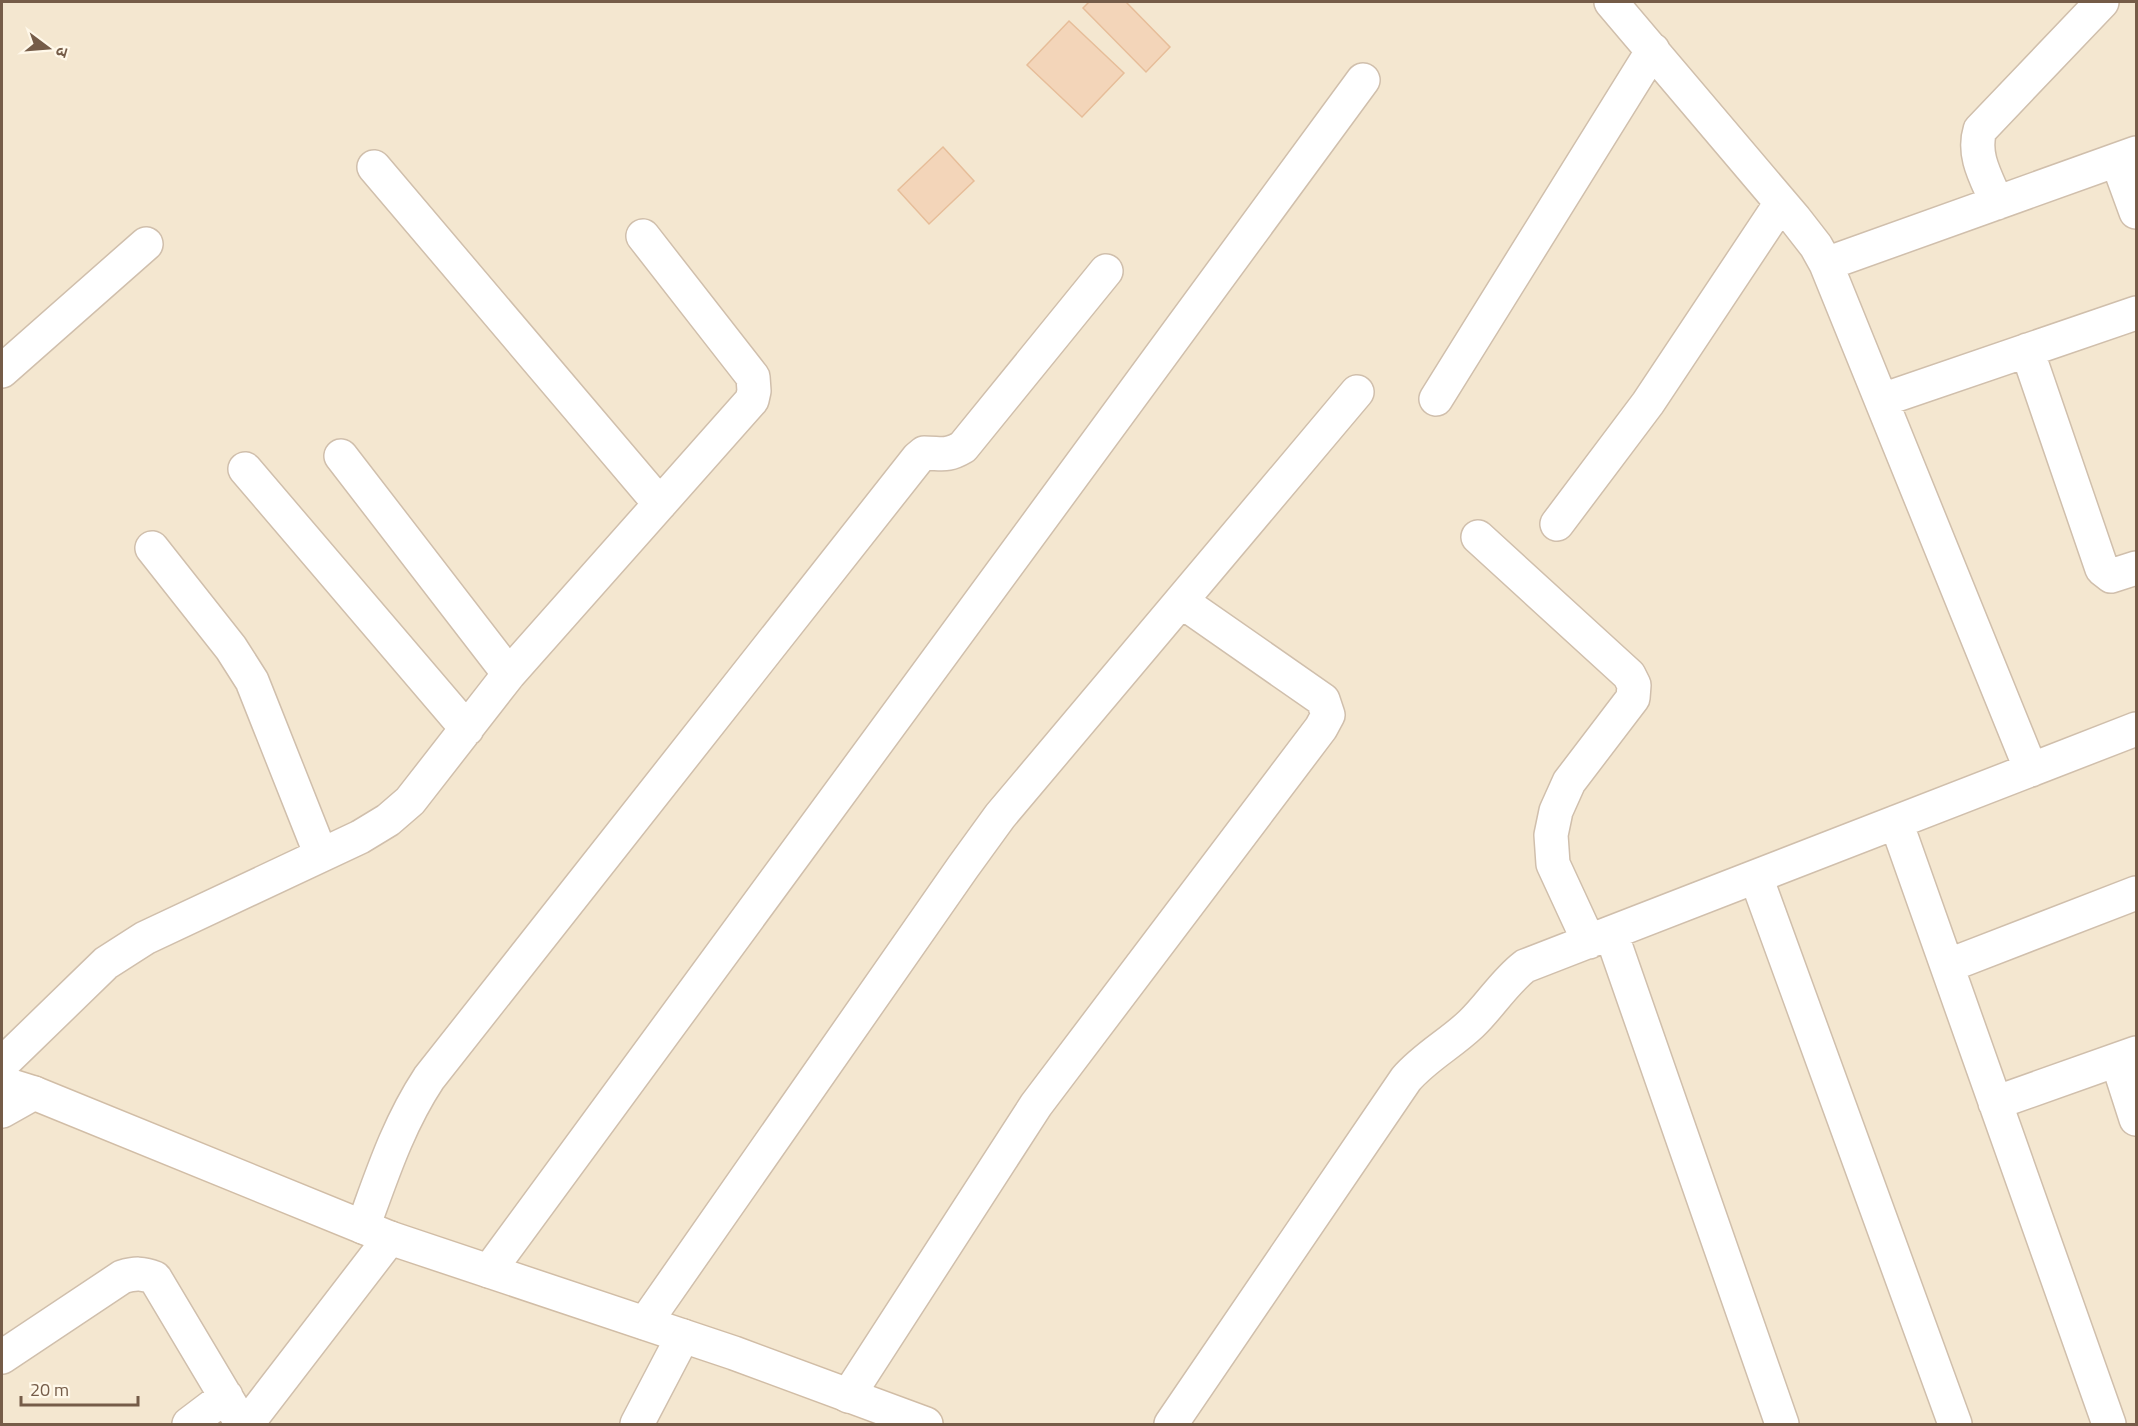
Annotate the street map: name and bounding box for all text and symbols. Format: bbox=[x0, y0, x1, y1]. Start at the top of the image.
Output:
north arrow bbox=[18, 18, 78, 78]
text: उ bbox=[49, 44, 75, 61]
scale bar bbox=[21, 1369, 138, 1407]
text: 20 m bbox=[30, 1376, 69, 1403]

